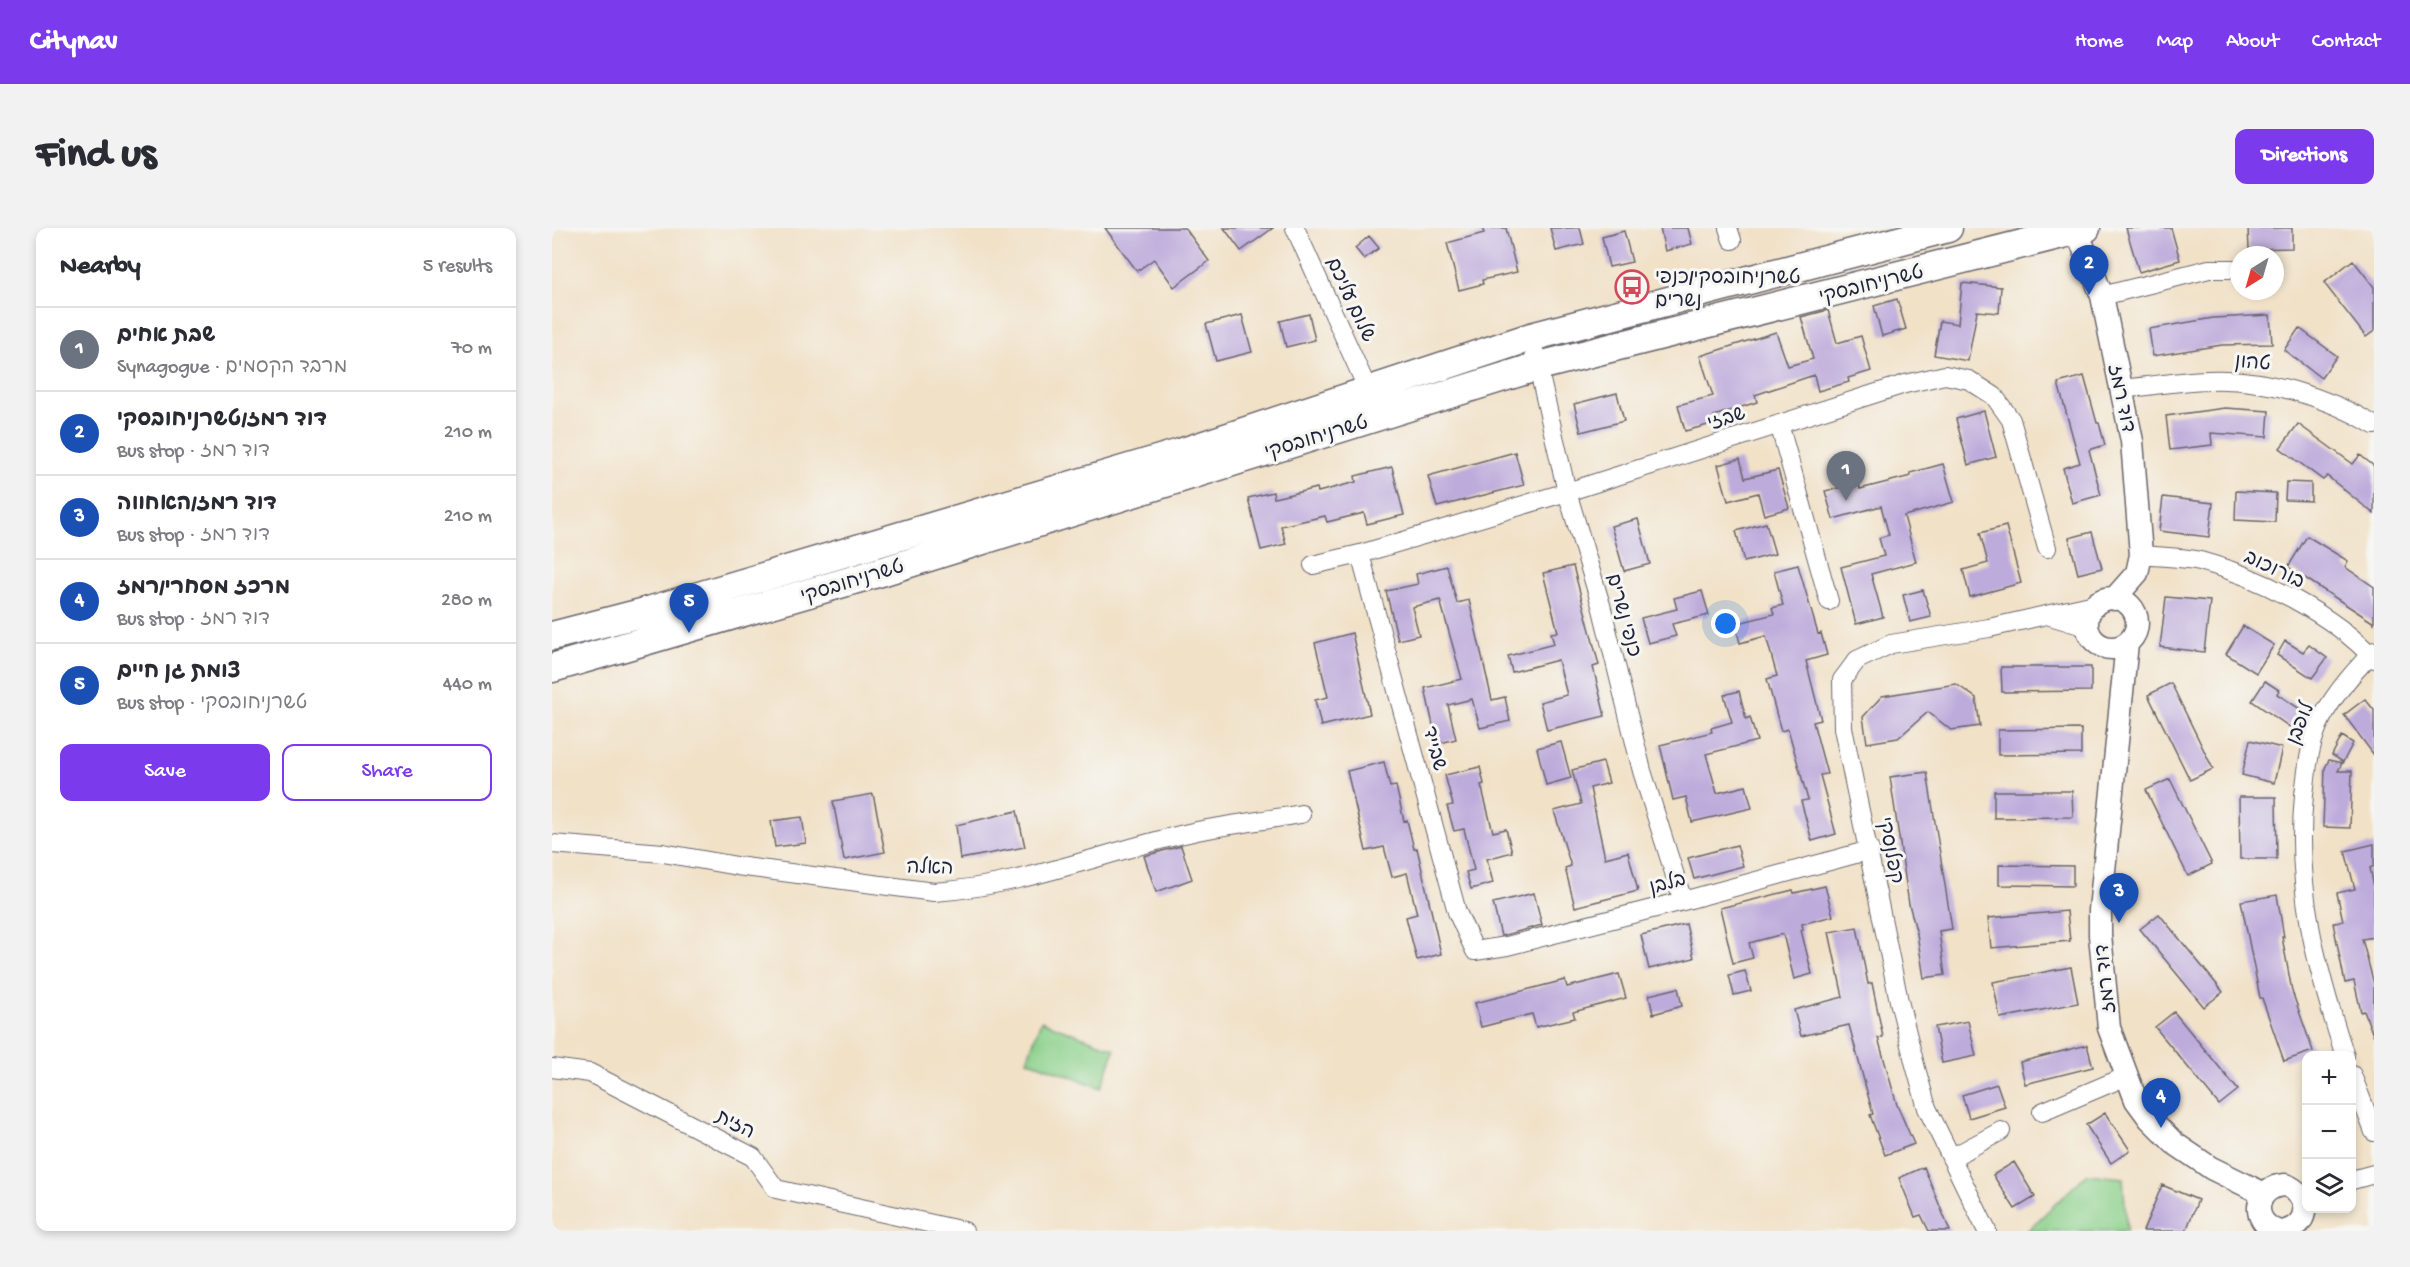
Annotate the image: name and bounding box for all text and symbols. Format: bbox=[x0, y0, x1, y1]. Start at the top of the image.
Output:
text: Citynav bbox=[30, 26, 118, 59]
text: Home bbox=[2075, 30, 2123, 55]
text: Map bbox=[2156, 30, 2193, 55]
text: About bbox=[2226, 30, 2279, 55]
text: Contact bbox=[2312, 30, 2380, 55]
button: Directions bbox=[2235, 129, 2374, 184]
text: Find us bbox=[36, 132, 156, 181]
pin: 2 bbox=[2070, 245, 2108, 295]
north arrow bbox=[2230, 246, 2284, 300]
text: Nearby bbox=[60, 252, 141, 283]
street label: שלום עליכם bbox=[1319, 254, 1380, 347]
text: 5 results bbox=[423, 256, 492, 279]
street label: טשרניחובסקי bbox=[1817, 261, 1927, 311]
place label: טשרניחובסקי/כנפי נשרים bbox=[1655, 267, 1801, 314]
bus stop icon: טשרניחובסקי/כנפי נשרים bbox=[1614, 269, 1650, 305]
text: שבת אחים bbox=[117, 324, 215, 350]
text: 1 bbox=[75, 338, 84, 361]
text: 70 m bbox=[451, 338, 492, 361]
street label: טהון bbox=[2234, 350, 2272, 378]
text: Synagogue · מרבד הקסמים bbox=[117, 357, 347, 380]
street label: דוד רמז bbox=[2101, 362, 2138, 435]
street label: שבזי bbox=[1705, 403, 1749, 437]
text: דוד רמז/טשרניחובסקי bbox=[117, 408, 327, 434]
street label: טשרניחובסקי bbox=[1262, 412, 1372, 466]
text: 2 bbox=[75, 422, 84, 445]
text: 210 m bbox=[444, 422, 492, 445]
text: Bus stop · דוד רמז bbox=[117, 441, 270, 464]
pin: 1 bbox=[1826, 452, 1866, 501]
text: דוד רמז/האחווה bbox=[117, 492, 277, 518]
text: 3 bbox=[74, 506, 85, 529]
text: 210 m bbox=[444, 506, 492, 529]
text: Bus stop · דוד רמז bbox=[117, 525, 270, 548]
street label: בורוכוב bbox=[2240, 547, 2307, 595]
street label: טשרניחובסקי bbox=[798, 556, 908, 610]
street label: כנפי נשרים bbox=[1599, 572, 1644, 660]
text: מרכז מסחרי/רמז bbox=[117, 576, 290, 602]
pin: 5 bbox=[670, 584, 708, 633]
text: 4 bbox=[75, 590, 84, 613]
text: 280 m bbox=[441, 590, 492, 613]
text: Bus stop · דוד רמז bbox=[117, 609, 270, 632]
your location bbox=[1711, 609, 1740, 638]
text: צומת גן חיים bbox=[117, 660, 241, 686]
text: 5 bbox=[74, 674, 85, 697]
text: 440 m bbox=[443, 674, 492, 697]
text: Bus stop · טשרניחובסקי bbox=[117, 693, 307, 716]
street label: לופבן bbox=[2282, 698, 2321, 749]
street label: שב''ד bbox=[1416, 724, 1450, 774]
button: Save bbox=[60, 744, 270, 801]
button: Share bbox=[282, 744, 492, 801]
street label: קפלנסקי bbox=[1871, 815, 1908, 886]
street label: האלה bbox=[906, 855, 954, 882]
street label: בלבן bbox=[1647, 868, 1689, 901]
pin: 3 bbox=[2100, 874, 2138, 923]
street label: דוד רמז bbox=[2092, 943, 2123, 1014]
map controls bbox=[2302, 1051, 2356, 1213]
button: + bbox=[2302, 1051, 2356, 1105]
pin: 4 bbox=[2142, 1078, 2180, 1128]
button: − bbox=[2302, 1105, 2356, 1159]
street label: הזית bbox=[710, 1106, 758, 1146]
button: layers bbox=[2302, 1159, 2356, 1213]

